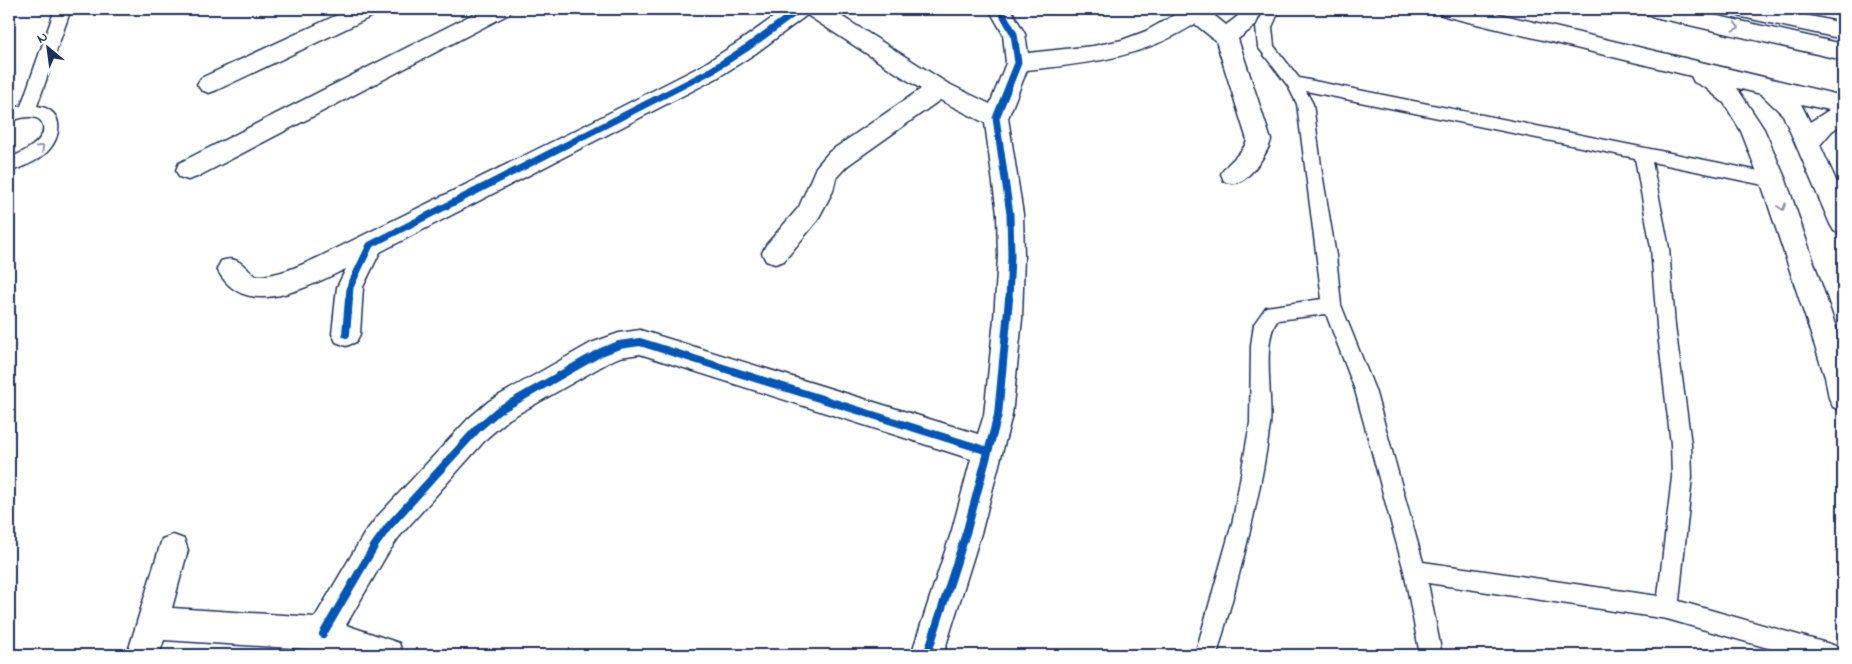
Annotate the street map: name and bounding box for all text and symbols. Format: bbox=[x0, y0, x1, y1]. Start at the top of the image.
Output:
one-way arrow bbox=[1731, 21, 1740, 32]
north arrow bbox=[22, 22, 72, 72]
text: N bbox=[33, 26, 52, 49]
one-way arrow bbox=[35, 145, 44, 154]
one-way arrow bbox=[1777, 202, 1787, 211]

